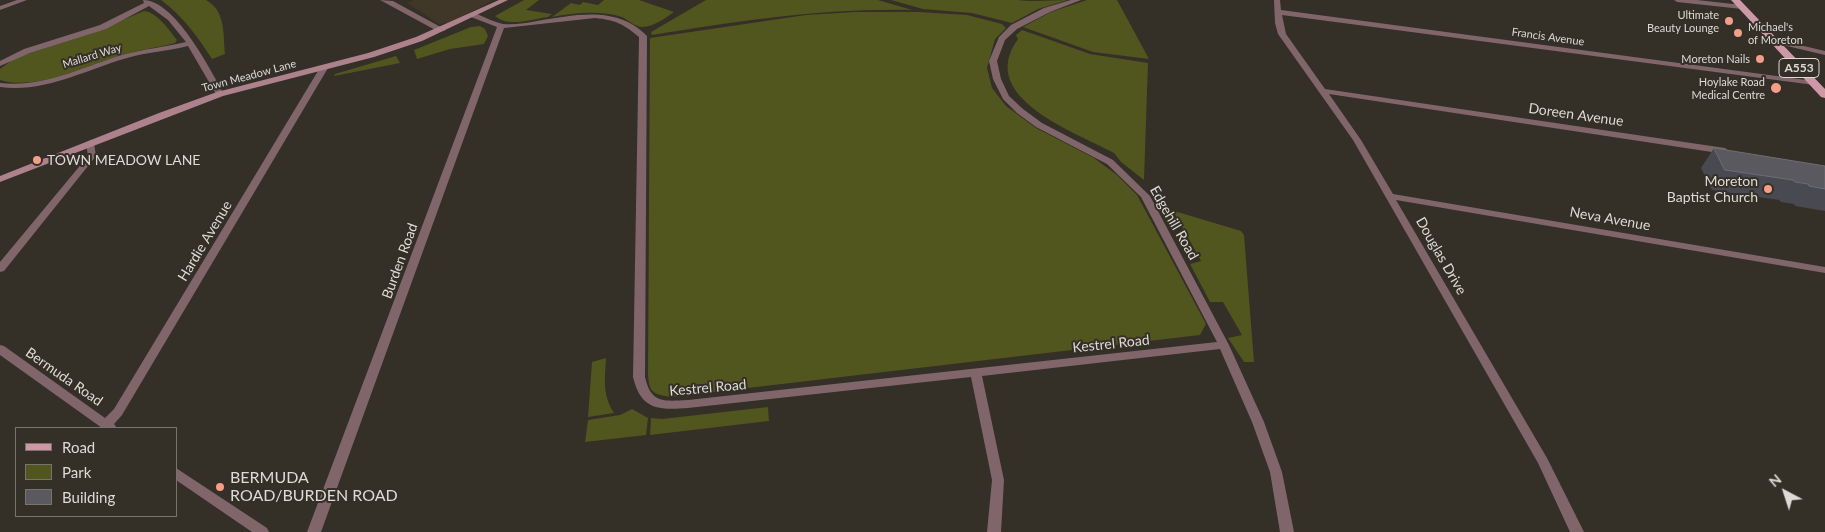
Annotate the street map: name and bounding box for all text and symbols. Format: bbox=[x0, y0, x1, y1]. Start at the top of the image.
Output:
place label: Ultimate Beauty Lounge bbox=[1647, 8, 1719, 34]
marker: Ultimate Beauty Lounge bbox=[1723, 15, 1735, 27]
place label: Michael's of Moreton bbox=[1748, 20, 1803, 46]
street label: Francis Avenue bbox=[1511, 25, 1585, 49]
marker: Michael's of Moreton bbox=[1732, 27, 1744, 39]
street label: Mallard Way bbox=[61, 41, 123, 71]
place label: Moreton Nails bbox=[1681, 52, 1750, 66]
marker: Moreton Nails bbox=[1754, 53, 1766, 65]
street label: Town Meadow Lane bbox=[200, 57, 298, 95]
road number: A553 bbox=[1779, 58, 1819, 78]
place label: Hoylake Road Medical Centre bbox=[1692, 75, 1765, 101]
marker: Hoylake Road Medical Centre bbox=[1769, 81, 1783, 95]
street label: Doreen Avenue bbox=[1527, 100, 1625, 130]
place label: TOWN MEADOW LANE bbox=[47, 152, 200, 168]
marker: TOWN MEADOW LANE bbox=[31, 154, 43, 166]
place label: Moreton Baptist Church bbox=[1667, 173, 1758, 206]
street label: Edgehill Road bbox=[1146, 183, 1202, 263]
marker: Moreton Baptist Church bbox=[1762, 183, 1774, 195]
street label: Hardie Avenue bbox=[174, 198, 236, 284]
street label: Neva Avenue bbox=[1568, 204, 1652, 234]
street label: Douglas Drive bbox=[1412, 214, 1470, 298]
street label: Burden Road bbox=[379, 221, 421, 301]
street label: Kestrel Road bbox=[1072, 332, 1150, 356]
street label: Bermuda Road bbox=[22, 344, 106, 410]
street label: Kestrel Road bbox=[669, 376, 747, 400]
legend bbox=[15, 427, 178, 517]
text: Road bbox=[62, 438, 95, 456]
text: Park bbox=[62, 463, 91, 481]
north arrow bbox=[1760, 467, 1810, 517]
place label: BERMUDA ROAD/BURDEN ROAD bbox=[230, 468, 398, 506]
text: N bbox=[1765, 470, 1785, 490]
marker: BERMUDA ROAD/BURDEN ROAD bbox=[214, 481, 226, 493]
text: Building bbox=[62, 488, 115, 506]

